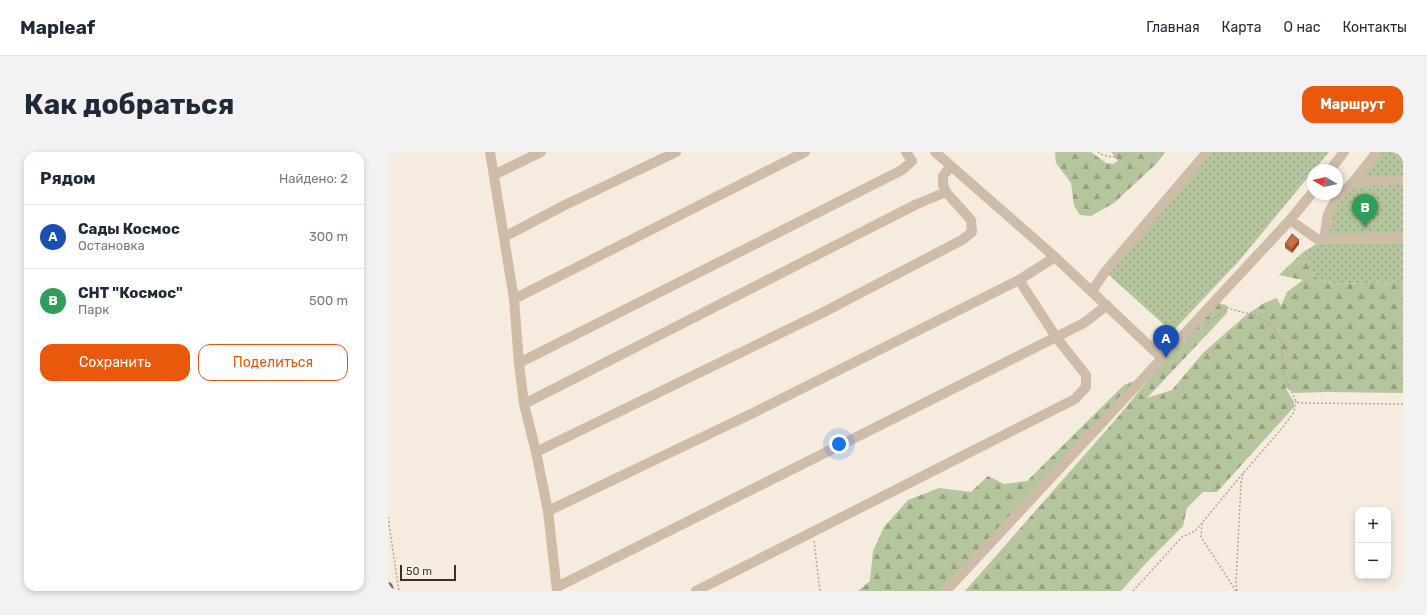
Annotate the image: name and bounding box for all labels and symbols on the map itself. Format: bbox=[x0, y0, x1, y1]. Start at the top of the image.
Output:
north arrow bbox=[1307, 164, 1343, 200]
pin: B bbox=[1352, 194, 1378, 227]
pin: A bbox=[1153, 325, 1179, 358]
your location bbox=[829, 434, 849, 454]
scale bar bbox=[400, 563, 456, 582]

